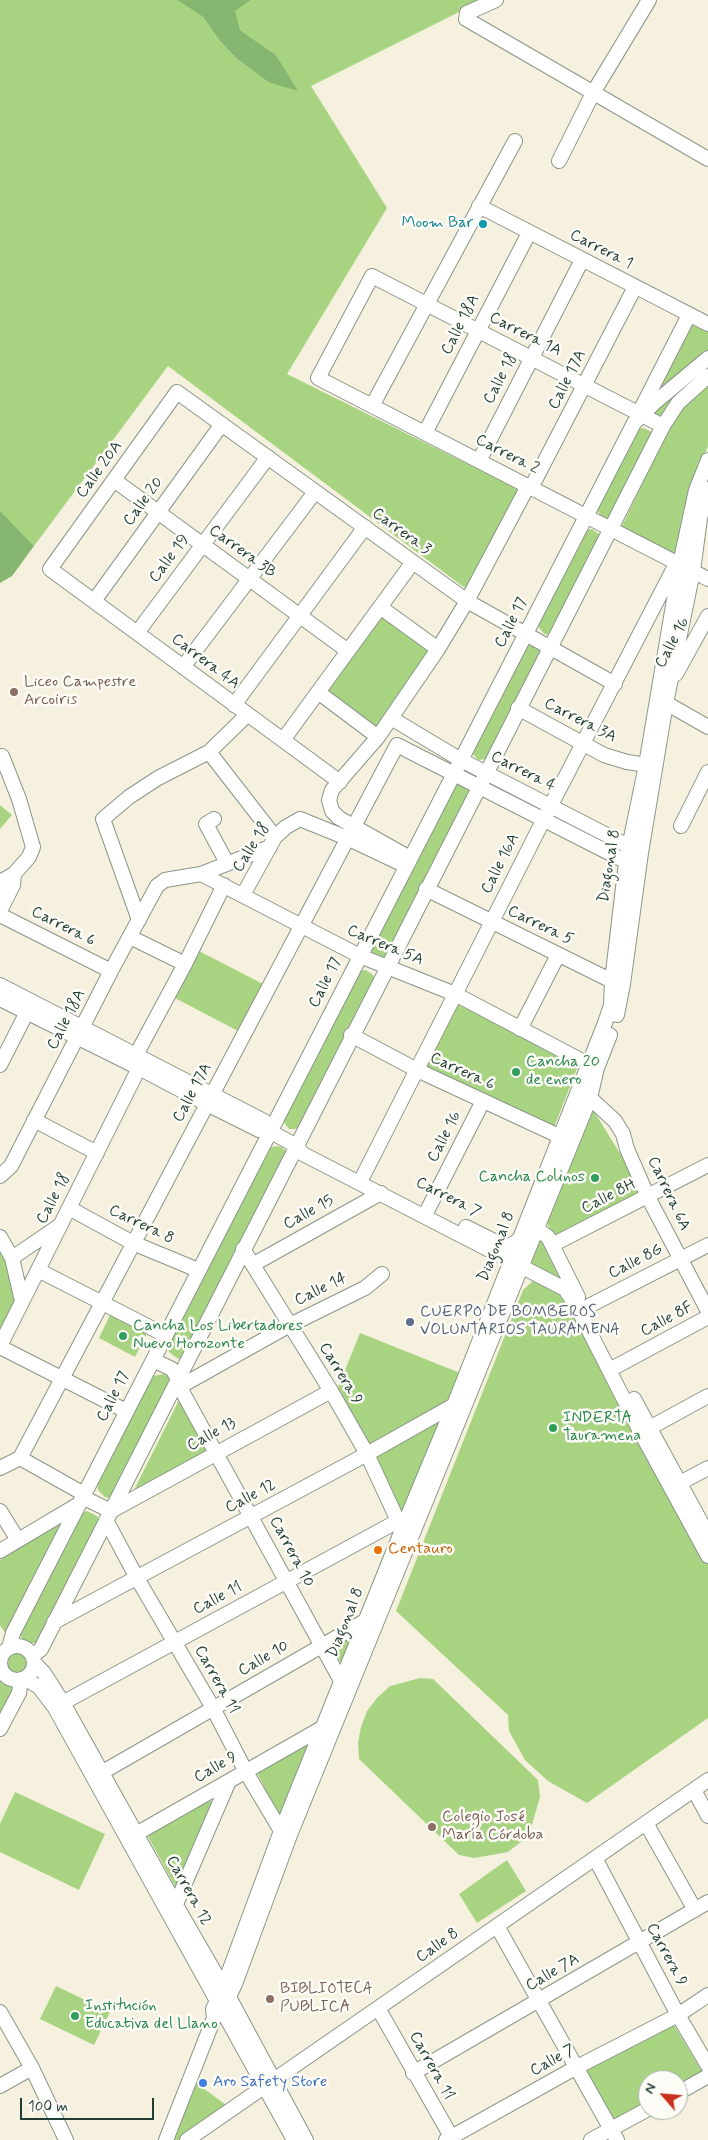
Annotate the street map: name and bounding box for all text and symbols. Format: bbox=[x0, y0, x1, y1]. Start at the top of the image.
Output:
place label: Moom Bar bbox=[401, 214, 473, 234]
marker: Moom Bar bbox=[477, 218, 489, 230]
street label: Carrera 1 bbox=[566, 226, 636, 274]
street label: Calle 18A bbox=[438, 292, 484, 358]
street label: Carrera 1A bbox=[486, 309, 564, 361]
street label: Calle 17A bbox=[545, 347, 591, 413]
street label: Calle 18 bbox=[480, 350, 522, 408]
street label: Carrera 2 bbox=[472, 431, 542, 479]
street label: Calle 20A bbox=[73, 438, 127, 502]
street label: Calle 20 bbox=[120, 474, 168, 530]
street label: Carrera 3 bbox=[368, 504, 434, 560]
street label: Carrera 3B bbox=[205, 521, 279, 583]
street label: Calle 19 bbox=[146, 531, 194, 587]
street label: Calle 17 bbox=[491, 595, 533, 651]
street label: Calle 16 bbox=[652, 614, 694, 672]
street label: Carrera 4A bbox=[167, 630, 243, 694]
place label: Liceo Campestre Arcoiris bbox=[24, 673, 136, 711]
marker: Liceo Campestre Arcoiris bbox=[8, 686, 20, 698]
street label: Carrera 3A bbox=[541, 695, 619, 747]
street label: Carrera 4 bbox=[487, 747, 559, 797]
street label: Calle 18 bbox=[229, 820, 275, 876]
street label: Diagonal 8 bbox=[595, 828, 625, 904]
street label: Calle 16A bbox=[478, 831, 524, 897]
street label: Carrera 5 bbox=[504, 902, 576, 950]
street label: Carrera 6 bbox=[28, 903, 98, 951]
street label: Carrera 5A bbox=[344, 921, 426, 971]
street label: Calle 17 bbox=[305, 955, 347, 1011]
street label: Calle 18A bbox=[44, 987, 90, 1053]
street label: Carrera 6 bbox=[427, 1049, 497, 1095]
place label: Cancha 20 de enero bbox=[526, 1053, 600, 1091]
street label: Calle 17A bbox=[169, 1060, 217, 1126]
marker: Cancha 20 de enero bbox=[510, 1066, 522, 1078]
street label: Calle 16 bbox=[424, 1108, 466, 1166]
street label: Carrera 6A bbox=[642, 1154, 694, 1234]
place label: Cancha Colinos bbox=[479, 1168, 585, 1188]
street label: Calle 18 bbox=[33, 1170, 75, 1228]
marker: Cancha Colinos bbox=[589, 1172, 601, 1184]
street label: Carrera 7 bbox=[412, 1173, 484, 1223]
street label: Calle 8H bbox=[579, 1175, 639, 1219]
street label: Calle 15 bbox=[281, 1191, 337, 1235]
street label: Carrera 8 bbox=[105, 1201, 177, 1249]
street label: Diagonal 8 bbox=[474, 1209, 520, 1285]
street label: Calle 8G bbox=[606, 1240, 666, 1284]
street label: Calle 14 bbox=[292, 1269, 350, 1311]
street label: Calle 8F bbox=[638, 1298, 696, 1342]
place label: CUERPO DE BOMBEROS VOLUNTARIOS TAURAMENA bbox=[420, 1303, 620, 1341]
marker: CUERPO DE BOMBEROS VOLUNTARIOS TAURAMENA bbox=[404, 1316, 416, 1328]
place label: Cancha Los Libertadores Nuevo Horozonte bbox=[133, 1317, 303, 1355]
marker: Cancha Los Libertadores Nuevo Horozonte bbox=[117, 1330, 129, 1342]
street label: Carrera 9 bbox=[314, 1340, 366, 1408]
street label: Calle 17 bbox=[93, 1369, 135, 1425]
place label: INDERTA Tauramena bbox=[563, 1409, 641, 1447]
street label: Calle 13 bbox=[184, 1414, 240, 1456]
marker: INDERTA Tauramena bbox=[547, 1422, 559, 1434]
street label: Calle 12 bbox=[223, 1476, 279, 1518]
street label: Carrera 10 bbox=[264, 1513, 318, 1591]
place label: Centauro bbox=[388, 1540, 453, 1560]
marker: Centauro bbox=[372, 1544, 384, 1556]
street label: Calle 11 bbox=[190, 1578, 246, 1620]
street label: Diagonal 8 bbox=[323, 1585, 369, 1661]
street label: Calle 10 bbox=[235, 1637, 293, 1681]
street label: Carrera 11 bbox=[189, 1642, 243, 1718]
street label: Calle 9 bbox=[191, 1748, 241, 1788]
place label: Colegio José María Córdoba bbox=[442, 1808, 543, 1846]
marker: Colegio José María Córdoba bbox=[426, 1821, 438, 1833]
street label: Carrera 12 bbox=[161, 1853, 215, 1929]
street label: Carrera 9 bbox=[641, 1920, 691, 1990]
street label: Calle 8 bbox=[413, 1924, 463, 1968]
street label: Calle 7A bbox=[523, 1950, 583, 1996]
place label: BIBLIOTECA PUBLICA bbox=[280, 1980, 373, 2018]
marker: BIBLIOTECA PUBLICA bbox=[264, 1993, 276, 2005]
place label: Institución Educativa del Llano bbox=[85, 1997, 218, 2035]
marker: Institución Educativa del Llano bbox=[69, 2010, 81, 2022]
street label: Carrera 11 bbox=[404, 2028, 458, 2104]
street label: Calle 7 bbox=[527, 2041, 579, 2081]
north arrow bbox=[638, 2070, 688, 2120]
place label: Aro Safety Store bbox=[213, 2073, 327, 2093]
marker: Aro Safety Store bbox=[197, 2077, 209, 2089]
text: N bbox=[640, 2080, 661, 2097]
scale bar bbox=[22, 2088, 156, 2120]
text: 100 m bbox=[28, 2097, 68, 2117]

